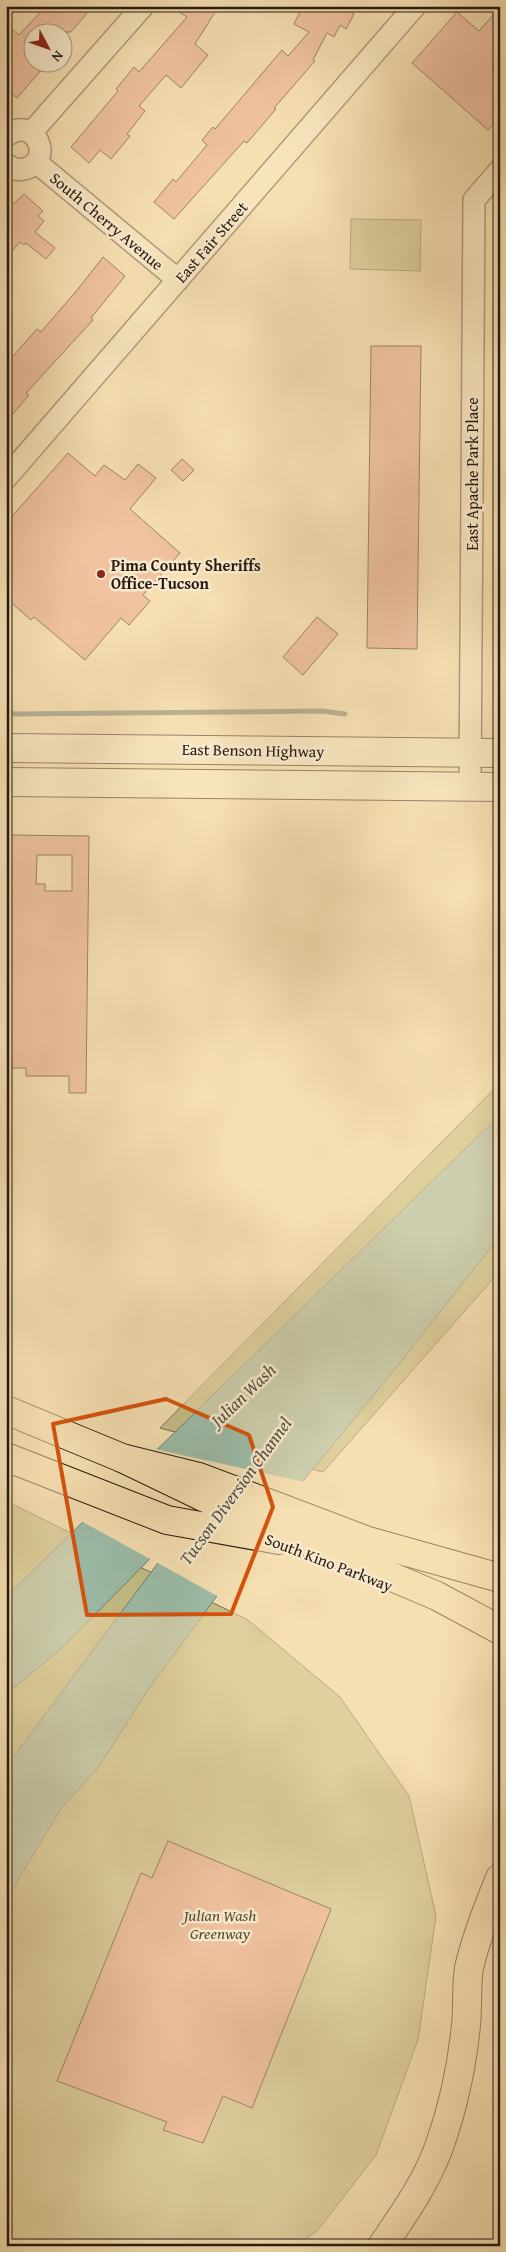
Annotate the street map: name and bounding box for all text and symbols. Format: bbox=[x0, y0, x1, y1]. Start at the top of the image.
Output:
north arrow bbox=[22, 22, 72, 72]
text: N bbox=[47, 46, 68, 67]
street label: South Cherry Avenue bbox=[45, 166, 169, 276]
street label: East Fair Street bbox=[169, 196, 253, 288]
street label: East Apache Park Place bbox=[460, 397, 484, 551]
place label: Pima County Sheriffs Office-Tucson bbox=[111, 553, 261, 595]
marker: Pima County Sheriffs Office-Tucson bbox=[95, 568, 107, 580]
street label: East Benson Highway bbox=[182, 737, 324, 763]
water label: Julian Wash bbox=[202, 1357, 282, 1435]
water label: Tucson Diversion Channel bbox=[172, 1411, 298, 1571]
street label: South Kino Parkway bbox=[262, 1527, 396, 1597]
park label: Julian Wash Greenway bbox=[181, 1903, 256, 1945]

